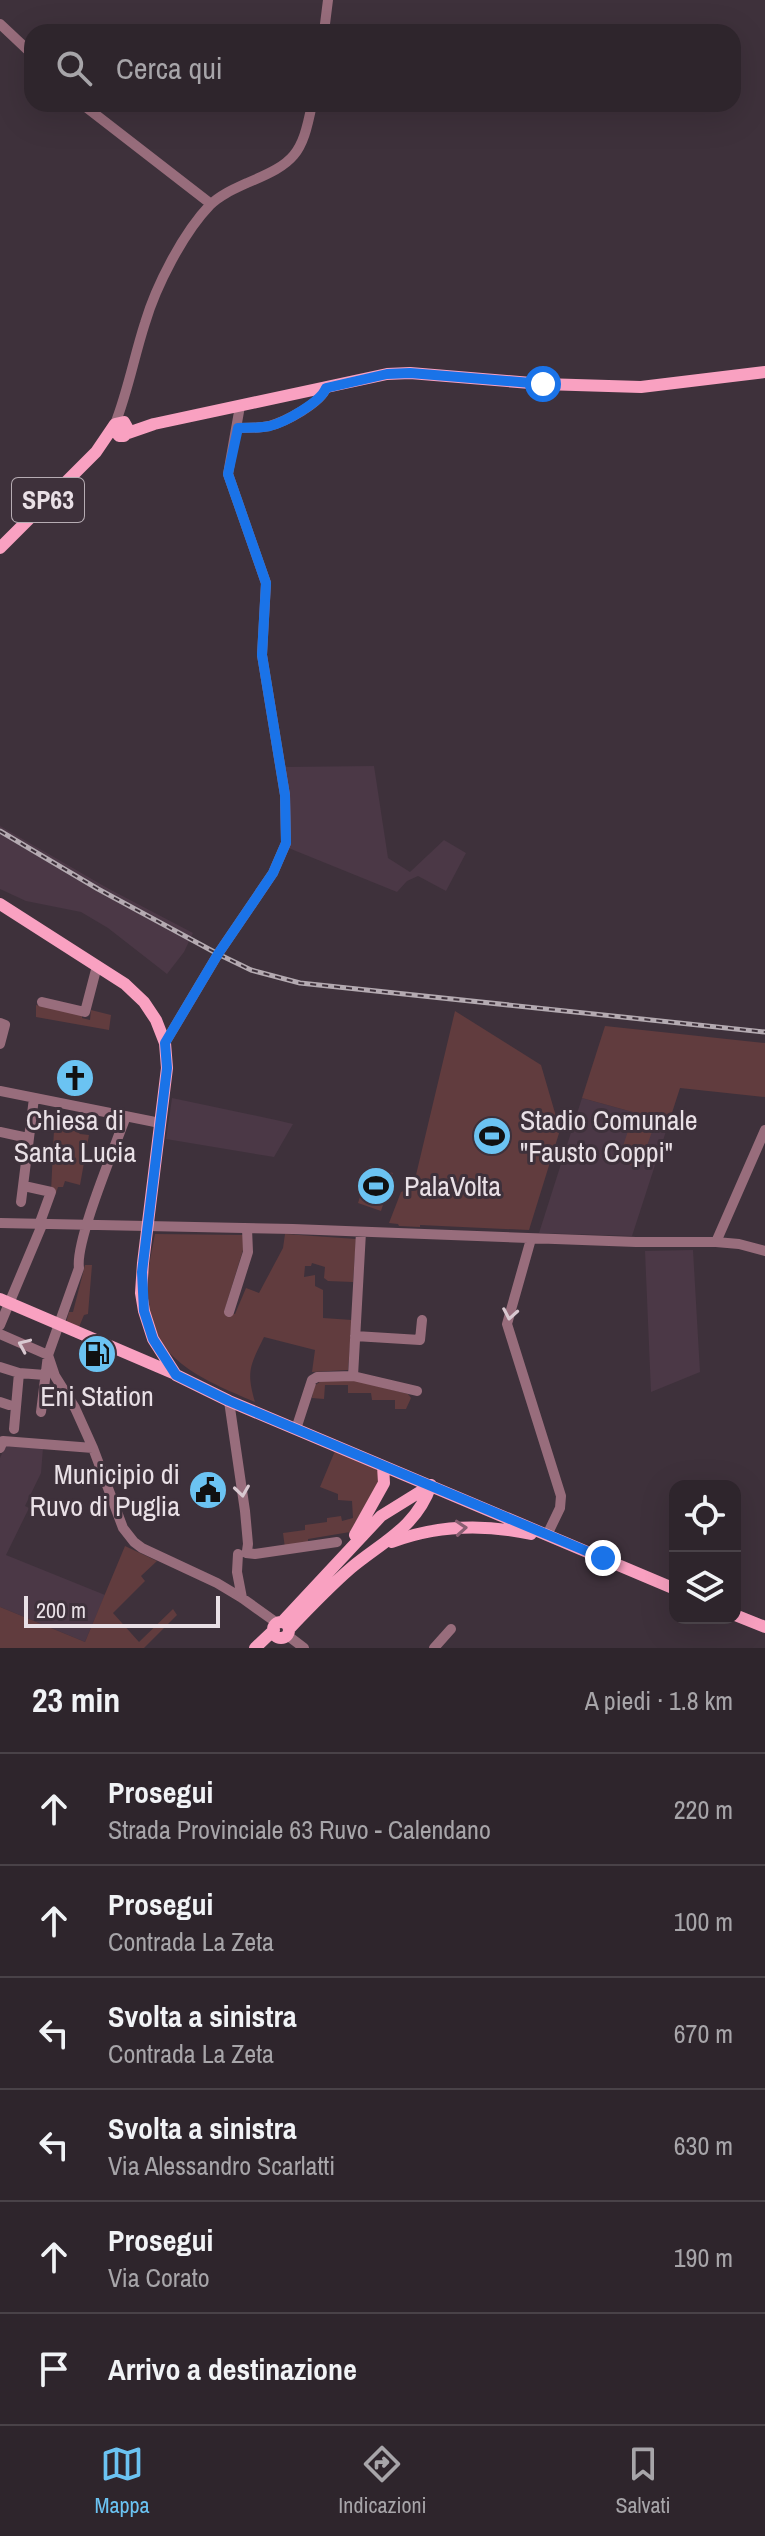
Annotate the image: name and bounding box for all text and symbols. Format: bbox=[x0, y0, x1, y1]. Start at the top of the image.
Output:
search box bbox=[24, 24, 741, 112]
icon: search bbox=[52, 46, 96, 90]
text: Cerca qui bbox=[116, 48, 223, 88]
route start bbox=[525, 366, 561, 402]
road number: SP63 bbox=[12, 478, 84, 522]
church icon: Chiesa di Santa Lucia bbox=[54, 1057, 96, 1099]
place label: Chiesa di Santa Lucia bbox=[14, 1101, 137, 1171]
place label: Stadio Comunale "Fausto Coppi" bbox=[520, 1101, 697, 1171]
sports icon: Stadio Comunale "Fausto Coppi" bbox=[471, 1115, 513, 1157]
sports icon: PalaVolta bbox=[355, 1165, 397, 1207]
place label: PalaVolta bbox=[404, 1167, 501, 1205]
one-way arrow bbox=[503, 1307, 520, 1320]
fuel station icon: Eni Station bbox=[76, 1333, 118, 1375]
one-way arrow bbox=[18, 1338, 32, 1354]
place label: Eni Station bbox=[40, 1377, 154, 1415]
place label: Municipio di Ruvo di Puglia bbox=[29, 1455, 180, 1525]
public building icon: Municipio di Ruvo di Puglia bbox=[187, 1469, 229, 1511]
map controls bbox=[669, 1480, 741, 1624]
button: locate bbox=[669, 1480, 741, 1552]
one-way arrow bbox=[233, 1484, 250, 1498]
one-way arrow bbox=[455, 1520, 468, 1537]
route end bbox=[585, 1540, 621, 1576]
button: layers bbox=[669, 1552, 741, 1624]
scale bar bbox=[24, 1592, 220, 1628]
text: 200 m bbox=[36, 1595, 86, 1625]
text: 23 min bbox=[32, 1677, 120, 1723]
text: A piedi · 1.8 km bbox=[585, 1683, 733, 1718]
text: Prosegui bbox=[108, 1772, 213, 1812]
icon: ahead bbox=[32, 1787, 76, 1831]
text: 220 m bbox=[674, 1792, 733, 1827]
text: Strada Provinciale 63 Ruvo - Calendano bbox=[108, 1812, 491, 1847]
text: Prosegui bbox=[108, 1884, 213, 1924]
icon: ahead bbox=[32, 1899, 76, 1943]
text: 100 m bbox=[674, 1904, 733, 1939]
text: Contrada La Zeta bbox=[108, 1924, 274, 1959]
text: Svolta a sinistra bbox=[108, 1996, 297, 2036]
icon: left bbox=[32, 2011, 76, 2055]
text: 670 m bbox=[674, 2016, 733, 2051]
text: Contrada La Zeta bbox=[108, 2036, 274, 2071]
text: Svolta a sinistra bbox=[108, 2108, 297, 2148]
icon: left bbox=[32, 2123, 76, 2167]
text: 630 m bbox=[674, 2128, 733, 2163]
text: Via Alessandro Scarlatti bbox=[108, 2148, 335, 2183]
text: Prosegui bbox=[108, 2220, 213, 2260]
icon: ahead bbox=[32, 2235, 76, 2279]
text: 190 m bbox=[674, 2240, 733, 2275]
text: Via Corato bbox=[108, 2260, 210, 2295]
icon: arrive bbox=[32, 2347, 76, 2391]
text: Arrivo a destinazione bbox=[108, 2349, 357, 2389]
tab: Mappa bbox=[94, 2442, 150, 2520]
tab: Indicazioni bbox=[338, 2442, 427, 2520]
tab: Salvati bbox=[615, 2442, 671, 2520]

